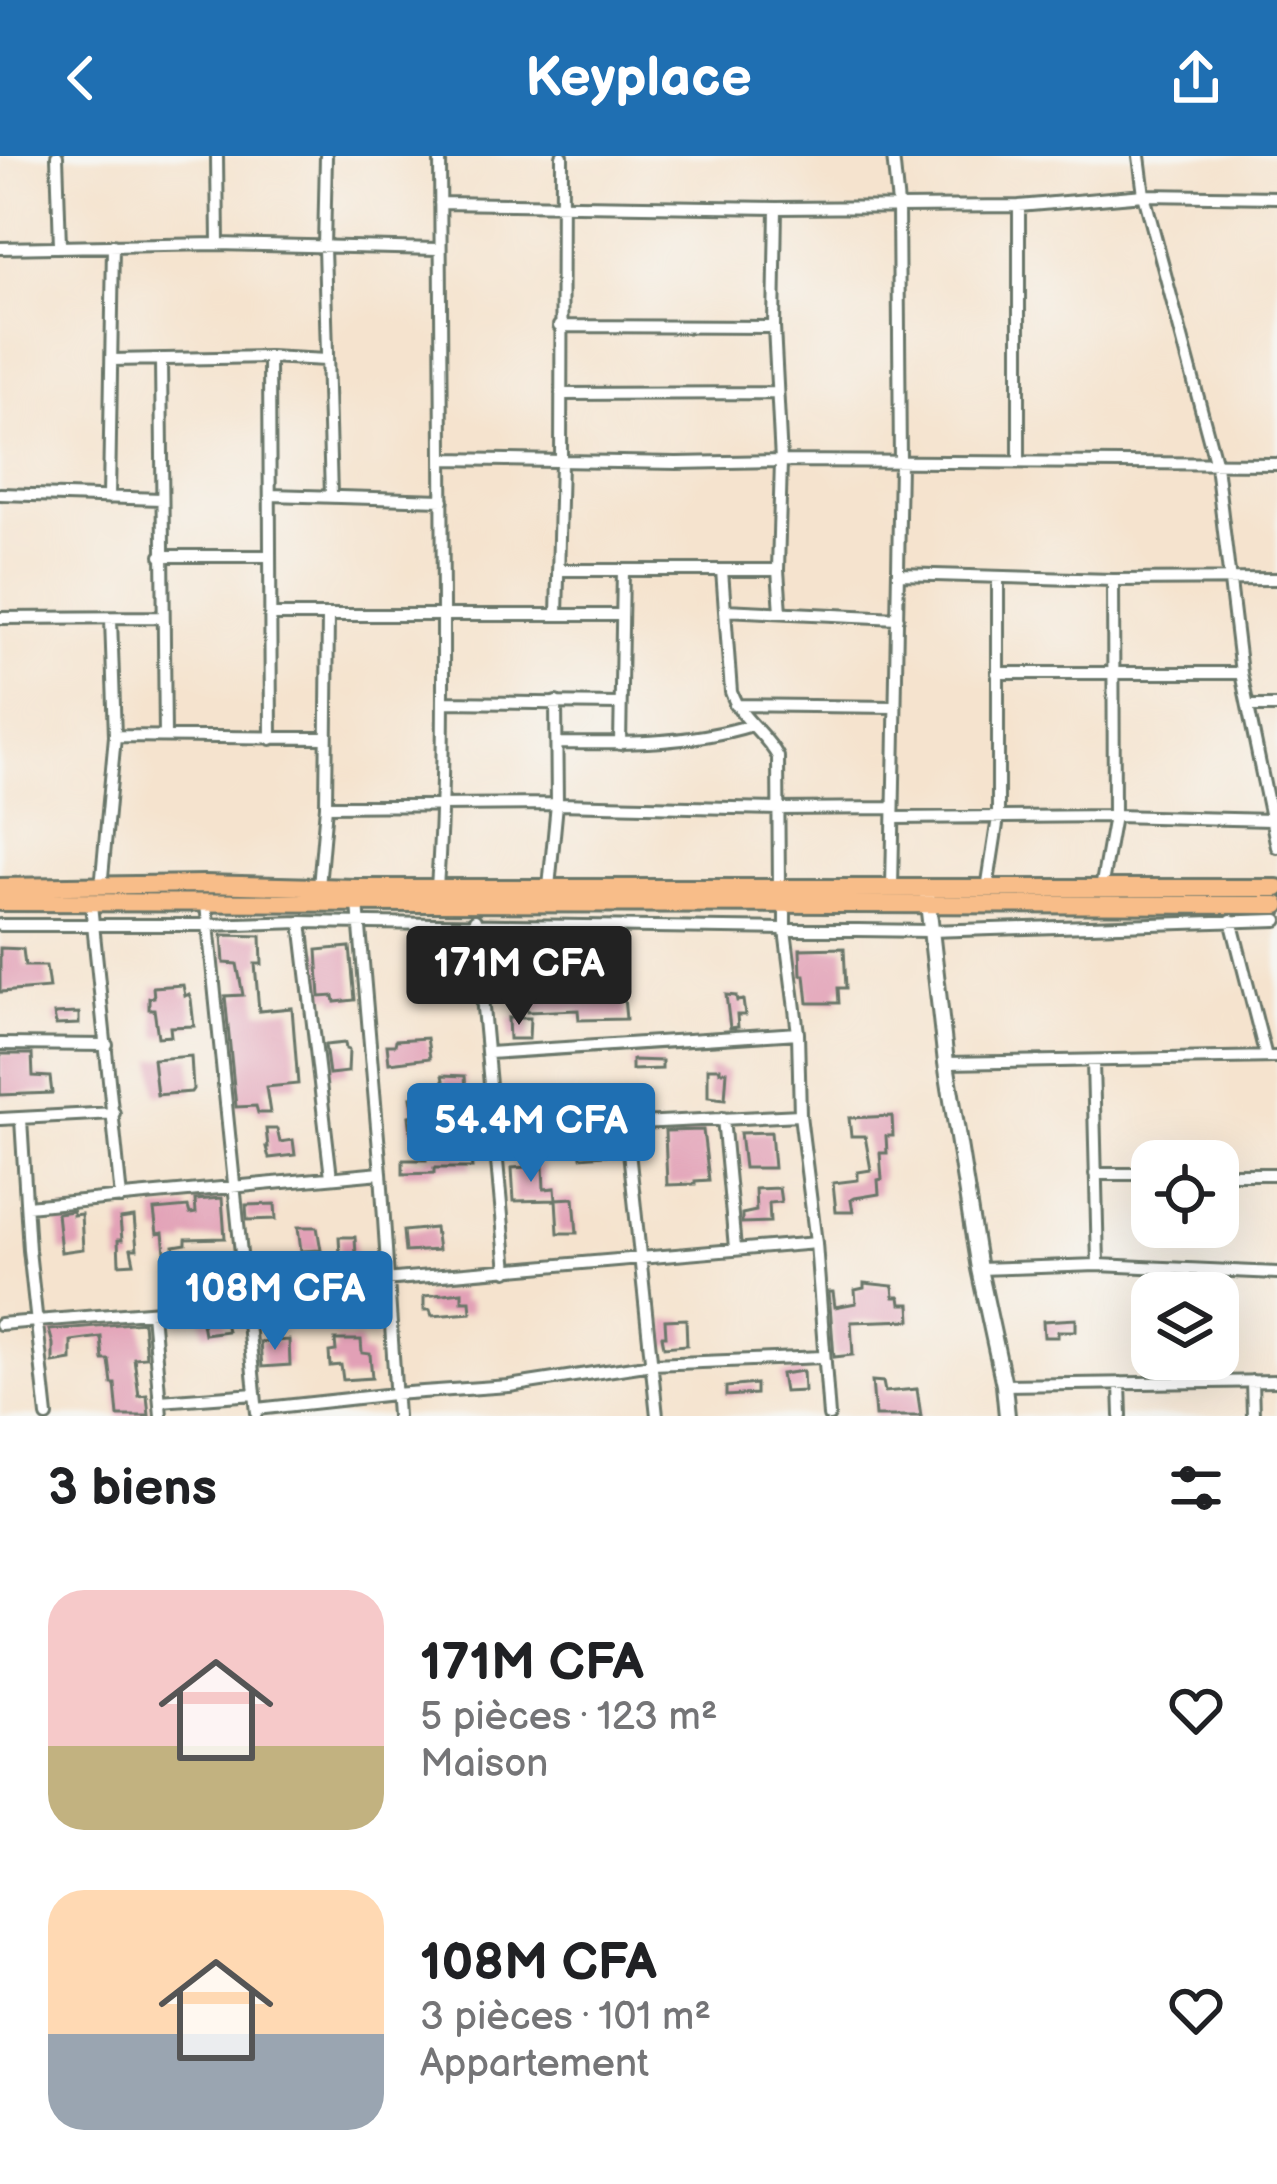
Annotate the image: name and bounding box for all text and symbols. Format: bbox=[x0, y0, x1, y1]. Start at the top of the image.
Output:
icon: back bbox=[48, 45, 114, 111]
icon: share bbox=[1163, 45, 1229, 111]
text: Keyplace bbox=[525, 46, 752, 111]
pin: 171M CFA bbox=[395, 926, 643, 1028]
text: 171M CFA bbox=[433, 941, 605, 988]
pin: 54.4M CFA bbox=[394, 1083, 668, 1185]
text: 54.4M CFA bbox=[434, 1098, 628, 1145]
map controls bbox=[1131, 1140, 1239, 1380]
button: locate bbox=[1131, 1140, 1239, 1248]
pin: 108M CFA bbox=[151, 1251, 399, 1353]
text: 108M CFA bbox=[185, 1266, 365, 1313]
button: layers bbox=[1131, 1272, 1239, 1380]
icon: filters bbox=[1163, 1455, 1229, 1521]
text: 3 biens bbox=[48, 1458, 217, 1519]
text: 171M CFA bbox=[420, 1633, 644, 1694]
icon: home bbox=[144, 1638, 288, 1782]
icon: heart bbox=[1163, 1677, 1229, 1743]
text: 5 pièces · 123 m² bbox=[420, 1694, 718, 1741]
text: Maison bbox=[420, 1741, 548, 1788]
text: 108M CFA bbox=[420, 1933, 657, 1994]
icon: home bbox=[144, 1938, 288, 2082]
icon: heart bbox=[1163, 1977, 1229, 2043]
text: 3 pièces · 101 m² bbox=[420, 1994, 711, 2041]
text: Appartement bbox=[420, 2041, 649, 2088]

